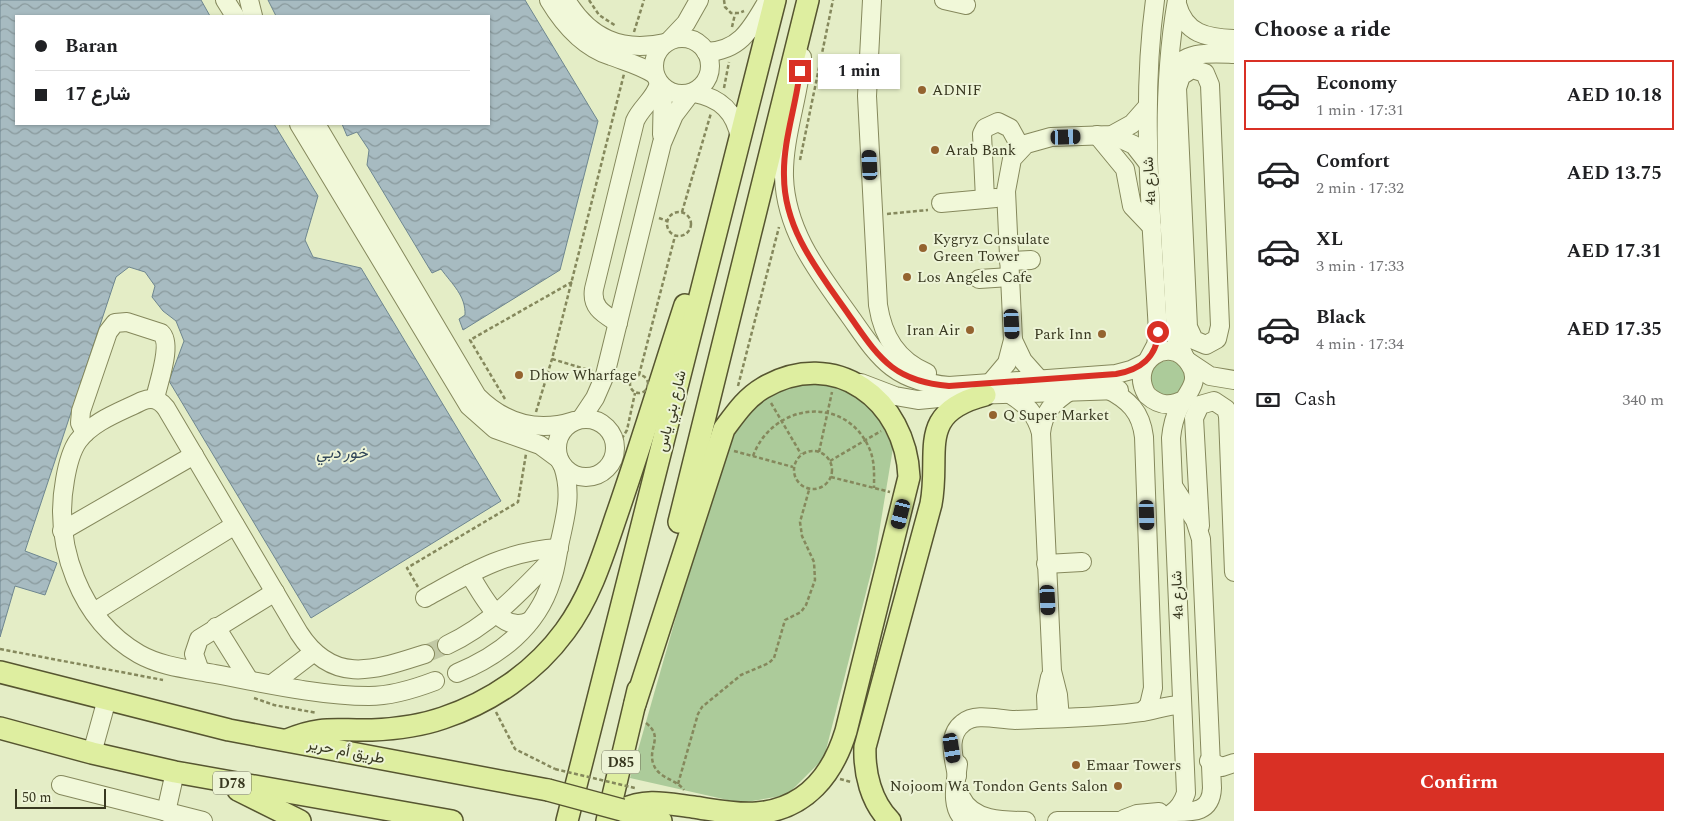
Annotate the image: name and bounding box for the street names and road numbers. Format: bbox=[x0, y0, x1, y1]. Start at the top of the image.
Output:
street label: 4a شارع bbox=[1137, 156, 1162, 206]
street label: شارع بني ياس bbox=[650, 368, 694, 455]
street label: 4a شارع bbox=[1165, 570, 1190, 620]
street label: طريق أم حرير bbox=[304, 733, 387, 770]
road number: D85 bbox=[602, 750, 640, 774]
road number: D78 bbox=[213, 771, 251, 794]

